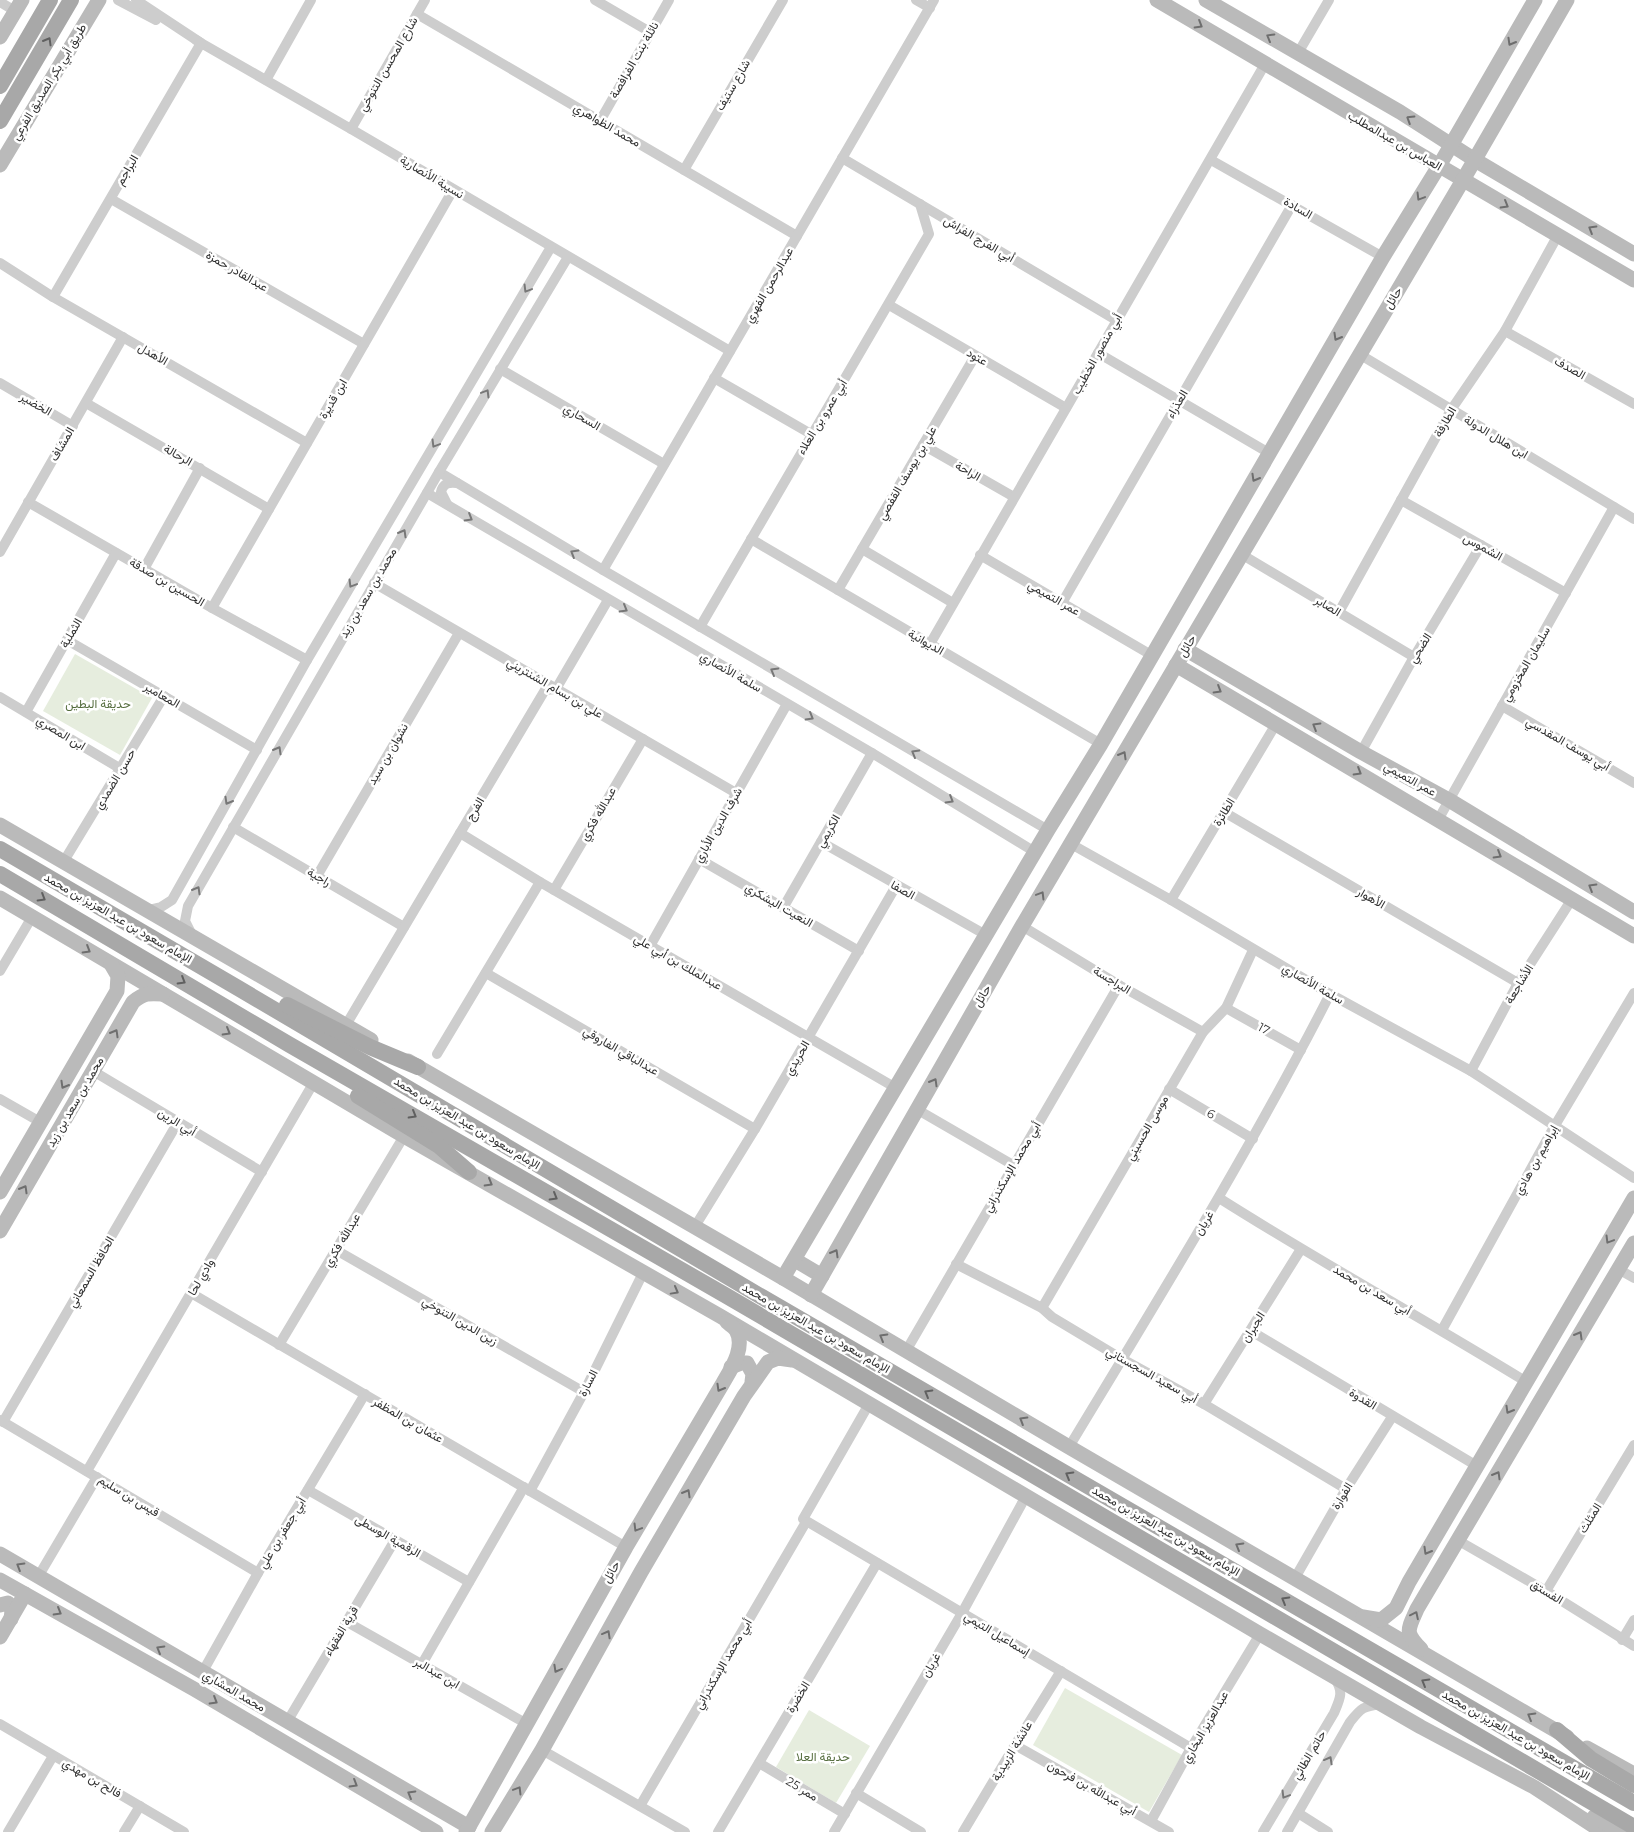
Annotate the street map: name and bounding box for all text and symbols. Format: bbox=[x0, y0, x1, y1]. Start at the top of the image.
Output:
street label: شارع المحسن التنوخي bbox=[354, 14, 423, 115]
one-way arrow bbox=[1193, 18, 1202, 28]
street label: نائلة بنت الفرافصة bbox=[606, 19, 662, 101]
street label: طريق أبي بكر الصديق الفرعي bbox=[8, 21, 92, 144]
one-way arrow bbox=[1266, 33, 1275, 43]
one-way arrow bbox=[41, 37, 51, 46]
one-way arrow bbox=[1507, 37, 1517, 46]
street label: شارع ستيف bbox=[712, 57, 755, 114]
street label: محمد الظواهري bbox=[570, 99, 643, 152]
street label: العباس بن عبدالمطلب bbox=[1345, 108, 1445, 174]
one-way arrow bbox=[1407, 115, 1416, 125]
street label: البراجم bbox=[112, 152, 142, 188]
street label: نسيبة الأنصارية bbox=[397, 152, 467, 202]
one-way arrow bbox=[1416, 192, 1426, 201]
street label: السادة bbox=[1281, 193, 1315, 222]
one-way arrow bbox=[1499, 198, 1508, 208]
street label: أبي الفرج الفراش bbox=[940, 212, 1018, 268]
one-way arrow bbox=[1588, 226, 1597, 236]
street label: عبدالرحمن الفهري bbox=[741, 244, 799, 327]
street label: عبدالقادر حمزة bbox=[203, 247, 271, 295]
one-way arrow bbox=[523, 284, 533, 293]
street label: حائل bbox=[1380, 284, 1406, 312]
street label: أبي منصور الخطيب bbox=[1068, 311, 1128, 398]
one-way arrow bbox=[1333, 332, 1343, 341]
street label: الأهدل bbox=[135, 339, 171, 369]
street label: عتود bbox=[964, 345, 990, 369]
street label: الصدف bbox=[1552, 353, 1588, 382]
street label: ابن قديرة bbox=[315, 376, 351, 422]
street label: أبي عمرو بن العلاء bbox=[793, 376, 853, 459]
street label: العذراء bbox=[1162, 387, 1192, 421]
street label: الخضير bbox=[16, 388, 55, 419]
one-way arrow bbox=[479, 390, 489, 399]
street label: السحاري bbox=[560, 400, 603, 436]
street label: الطارفة bbox=[1430, 404, 1460, 440]
street label: ابن هلال الدولة bbox=[1461, 412, 1531, 462]
street label: علي بن يوسف القفصي bbox=[874, 423, 942, 524]
street label: المشاف bbox=[46, 424, 77, 463]
one-way arrow bbox=[431, 438, 441, 447]
street label: الرحالة bbox=[161, 440, 195, 470]
street label: الراحة bbox=[952, 457, 984, 485]
one-way arrow bbox=[1251, 472, 1261, 481]
one-way arrow bbox=[463, 511, 472, 521]
one-way arrow bbox=[397, 530, 407, 539]
street label: الشموس bbox=[1460, 530, 1506, 564]
street label: محمد بن سعد بن زيد bbox=[336, 545, 400, 641]
one-way arrow bbox=[570, 549, 579, 559]
street label: الحسين بن صدقة bbox=[126, 554, 208, 610]
street label: عمر التميمي bbox=[1024, 577, 1083, 621]
one-way arrow bbox=[349, 578, 359, 587]
street label: الصابر bbox=[1311, 591, 1344, 620]
one-way arrow bbox=[618, 603, 627, 613]
street label: الثملية bbox=[56, 615, 85, 650]
street label: سليمان المخزومي bbox=[1498, 623, 1556, 706]
street label: الديوانية bbox=[905, 625, 947, 659]
street label: الضحي bbox=[1405, 630, 1437, 667]
street label: حائل bbox=[1174, 632, 1200, 660]
street label: سلمة الأنصاري bbox=[696, 648, 765, 698]
street label: علي بن بسام الشنتريني bbox=[503, 654, 606, 724]
one-way arrow bbox=[771, 667, 780, 677]
street label: المعامير bbox=[140, 678, 183, 712]
one-way arrow bbox=[1212, 683, 1221, 693]
park label: حديقة البطين bbox=[65, 696, 131, 712]
one-way arrow bbox=[804, 711, 813, 721]
street label: ابن المصري bbox=[32, 712, 89, 756]
street label: أبي يوسف المقدسي bbox=[1522, 713, 1613, 776]
street label: نشوان بن سيد bbox=[364, 720, 412, 788]
one-way arrow bbox=[1312, 722, 1321, 732]
street label: حسن الضمدي bbox=[91, 746, 141, 813]
one-way arrow bbox=[271, 746, 281, 755]
one-way arrow bbox=[911, 749, 920, 759]
one-way arrow bbox=[1117, 751, 1127, 760]
street label: عمر التميمي bbox=[1380, 758, 1439, 802]
one-way arrow bbox=[1352, 766, 1361, 776]
street label: عبدالله فكري bbox=[576, 784, 622, 845]
street label: شرف الدين الأباري bbox=[690, 785, 748, 866]
one-way arrow bbox=[944, 793, 953, 803]
street label: الفرج bbox=[462, 794, 489, 824]
one-way arrow bbox=[224, 795, 234, 804]
street label: الطائرة bbox=[1209, 795, 1239, 829]
street label: الكريمي bbox=[812, 812, 846, 851]
one-way arrow bbox=[1492, 849, 1501, 859]
street label: راجية bbox=[304, 864, 334, 890]
street label: الإمام سعود بن عبد العزيز بن محمد bbox=[41, 869, 195, 967]
street label: الصفا bbox=[888, 877, 918, 902]
street label: النعيت اليشكري bbox=[741, 879, 816, 933]
street label: الأهوار bbox=[1353, 883, 1388, 912]
one-way arrow bbox=[1589, 883, 1598, 893]
one-way arrow bbox=[190, 887, 200, 896]
one-way arrow bbox=[1034, 891, 1044, 900]
one-way arrow bbox=[37, 892, 46, 902]
street label: عبدالملك بن أبي علي bbox=[630, 930, 725, 996]
one-way arrow bbox=[81, 943, 90, 953]
street label: سلمة الأنصاري bbox=[1278, 960, 1347, 1010]
street label: الأشاجعة bbox=[1501, 961, 1536, 1006]
street label: البراجسة bbox=[1090, 962, 1134, 998]
one-way arrow bbox=[177, 974, 186, 984]
street label: حائل bbox=[969, 982, 995, 1010]
street label: 17 bbox=[1256, 1019, 1273, 1038]
street label: عبدالباقي الفاروقي bbox=[579, 1023, 662, 1081]
one-way arrow bbox=[222, 1025, 231, 1035]
one-way arrow bbox=[108, 1030, 118, 1039]
street label: الحريدي bbox=[781, 1038, 815, 1079]
street label: محمد بن سعد بن زيد bbox=[43, 1054, 107, 1150]
street label: الإمام سعود بن عبد العزيز بن محمد bbox=[391, 1073, 543, 1173]
one-way arrow bbox=[927, 1078, 937, 1087]
one-way arrow bbox=[60, 1079, 70, 1088]
street label: موسى الحسيني bbox=[1122, 1092, 1174, 1165]
street label: أبي الرين bbox=[154, 1104, 199, 1142]
street label: 6 bbox=[1204, 1105, 1218, 1122]
one-way arrow bbox=[408, 1109, 417, 1119]
street label: أبي محمد الإسكندراني bbox=[980, 1119, 1046, 1216]
street label: إبراهيم بن هادي bbox=[1510, 1122, 1564, 1199]
one-way arrow bbox=[483, 1177, 492, 1187]
one-way arrow bbox=[18, 1185, 28, 1194]
one-way arrow bbox=[549, 1190, 558, 1200]
street label: غريان bbox=[1190, 1208, 1218, 1238]
street label: عبدالله فكري bbox=[320, 1210, 366, 1271]
street label: الحافظ السمعاني bbox=[64, 1233, 120, 1312]
one-way arrow bbox=[1606, 1235, 1616, 1244]
one-way arrow bbox=[829, 1249, 839, 1258]
street label: وادي لحا bbox=[184, 1256, 220, 1299]
street label: أبي سعد بن محمد bbox=[1329, 1261, 1414, 1321]
street label: الإمام سعود بن عبد العزيز بن محمد bbox=[739, 1279, 893, 1377]
one-way arrow bbox=[670, 1284, 679, 1294]
street label: زين الدين التنوخي bbox=[418, 1293, 501, 1351]
street label: الجبران bbox=[1237, 1309, 1269, 1345]
one-way arrow bbox=[1573, 1331, 1583, 1340]
one-way arrow bbox=[880, 1334, 889, 1344]
street label: أبي سعيد السجستاني bbox=[1102, 1343, 1201, 1409]
street label: السارة bbox=[574, 1367, 602, 1399]
one-way arrow bbox=[717, 1383, 727, 1392]
street label: القدوة bbox=[1346, 1385, 1380, 1413]
one-way arrow bbox=[925, 1389, 934, 1399]
street label: عثمان بن المظفر bbox=[369, 1393, 446, 1447]
one-way arrow bbox=[1505, 1405, 1515, 1414]
one-way arrow bbox=[1019, 1417, 1028, 1427]
one-way arrow bbox=[1065, 1471, 1074, 1481]
street label: قيس بن سليم bbox=[96, 1472, 162, 1520]
one-way arrow bbox=[1491, 1472, 1501, 1481]
street label: الفوارة bbox=[1328, 1479, 1356, 1513]
street label: الإمام سعود بن عبد العزيز بن محمد bbox=[1089, 1482, 1243, 1580]
one-way arrow bbox=[681, 1489, 691, 1498]
street label: أبي جعفر بن علي bbox=[254, 1494, 311, 1573]
street label: المثلث bbox=[1575, 1500, 1604, 1536]
street label: الرقمية الوسطى bbox=[352, 1511, 424, 1561]
one-way arrow bbox=[633, 1522, 643, 1531]
one-way arrow bbox=[1236, 1542, 1245, 1552]
one-way arrow bbox=[1424, 1545, 1434, 1554]
street label: حائل bbox=[598, 1558, 624, 1586]
one-way arrow bbox=[16, 1563, 25, 1573]
street label: الفستق bbox=[1528, 1576, 1566, 1608]
one-way arrow bbox=[1281, 1597, 1290, 1607]
street label: قرية الفقهاء bbox=[320, 1603, 362, 1659]
one-way arrow bbox=[52, 1606, 61, 1616]
street label: إسماعيل التيمي bbox=[960, 1608, 1033, 1662]
one-way arrow bbox=[1408, 1611, 1419, 1620]
street label: أبي محمد الإسكندراني bbox=[691, 1616, 757, 1713]
one-way arrow bbox=[601, 1630, 611, 1639]
one-way arrow bbox=[157, 1645, 166, 1655]
street label: غريان bbox=[918, 1650, 944, 1680]
street label: ابن عبدالبر bbox=[410, 1653, 463, 1692]
one-way arrow bbox=[554, 1664, 564, 1673]
street label: محمد المشاري bbox=[199, 1667, 268, 1717]
street label: الخضرة bbox=[782, 1678, 814, 1716]
one-way arrow bbox=[1422, 1678, 1431, 1688]
street label: الإمام سعود بن عبد العزيز بن محمد bbox=[1439, 1686, 1593, 1784]
street label: عبدالعزيز البخاري bbox=[1178, 1688, 1234, 1767]
one-way arrow bbox=[209, 1695, 218, 1705]
one-way arrow bbox=[1527, 1712, 1536, 1722]
street label: عائشة الزبيدية bbox=[988, 1718, 1036, 1784]
street label: حاتم الطائي bbox=[1288, 1727, 1332, 1784]
park label: حديقة العلا bbox=[796, 1749, 850, 1764]
street label: فالح بن مهدي bbox=[58, 1755, 125, 1803]
one-way arrow bbox=[1323, 1756, 1333, 1765]
street label: أبي عبدالله بن فرحون bbox=[1044, 1757, 1140, 1821]
street label: ممر 25 bbox=[783, 1773, 821, 1805]
one-way arrow bbox=[349, 1777, 358, 1787]
one-way arrow bbox=[511, 1787, 521, 1796]
one-way arrow bbox=[1281, 1790, 1291, 1799]
one-way arrow bbox=[408, 1791, 417, 1801]

